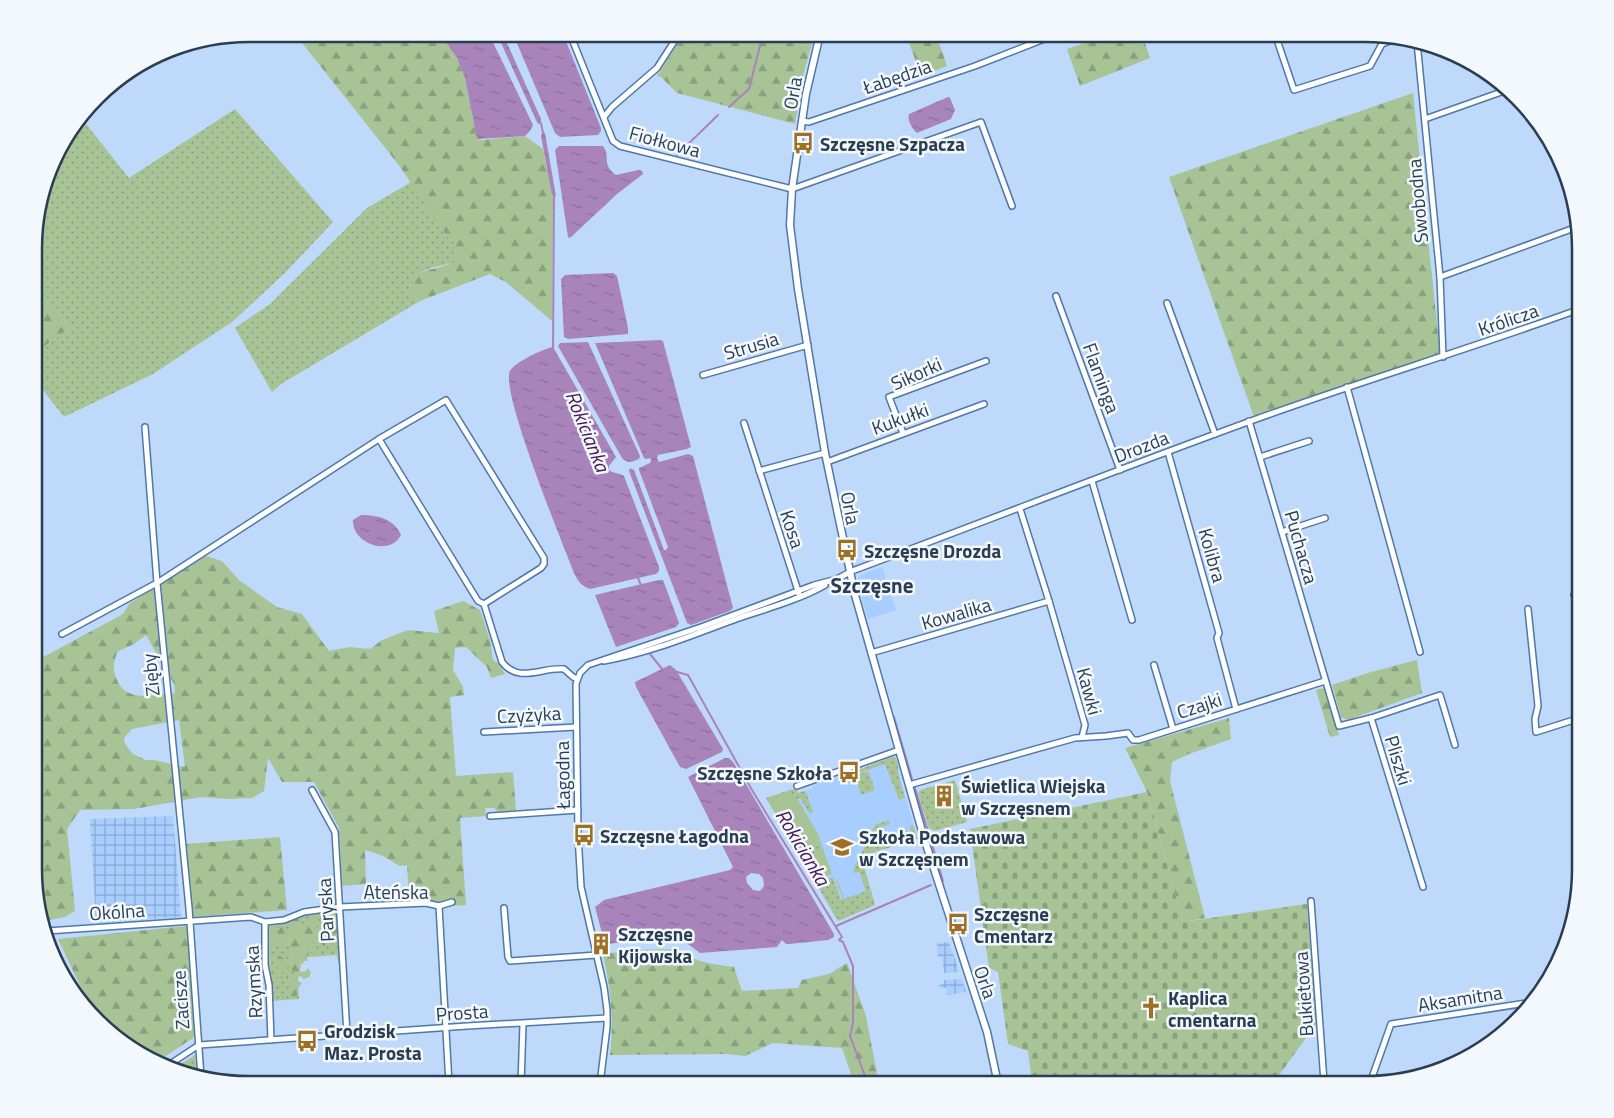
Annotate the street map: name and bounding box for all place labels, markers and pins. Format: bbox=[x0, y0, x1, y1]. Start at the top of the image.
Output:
place label: Szczęsne Szpacza bbox=[820, 129, 965, 158]
bus stop icon: Szczęsne Szpacza bbox=[790, 130, 816, 156]
place label: Szczęsne Drozda bbox=[864, 536, 1001, 565]
bus stop icon: Szczęsne Drozda bbox=[834, 537, 860, 563]
place label: Szczęsne Szkoła bbox=[697, 758, 832, 787]
bus stop icon: Szczęsne Szkoła bbox=[836, 759, 862, 785]
place label: Świetlica Wiejska w Szczęsnem bbox=[961, 771, 1106, 822]
building icon: Świetlica Wiejska w Szczęsnem bbox=[931, 783, 957, 809]
place label: Szczęsne Łagodna bbox=[600, 821, 749, 850]
bus stop icon: Szczęsne Łagodna bbox=[571, 822, 597, 848]
place label: Szkoła Podstawowa w Szczęsnem bbox=[859, 822, 1026, 873]
school or university icon: Szkoła Podstawowa w Szczęsnem bbox=[829, 834, 855, 860]
place label: Szczęsne Cmentarz bbox=[974, 899, 1053, 950]
bus stop icon: Szczęsne Cmentarz bbox=[945, 911, 971, 937]
place label: Szczęsne Kijowska bbox=[618, 919, 693, 970]
building icon: Szczęsne Kijowska bbox=[588, 931, 614, 957]
place label: Kaplica cmentarna bbox=[1168, 983, 1257, 1034]
church icon: Kaplica cmentarna bbox=[1138, 995, 1164, 1021]
place label: Grodzisk Maz. Prosta bbox=[324, 1016, 422, 1067]
bus stop icon: Grodzisk Maz. Prosta bbox=[294, 1028, 320, 1054]

